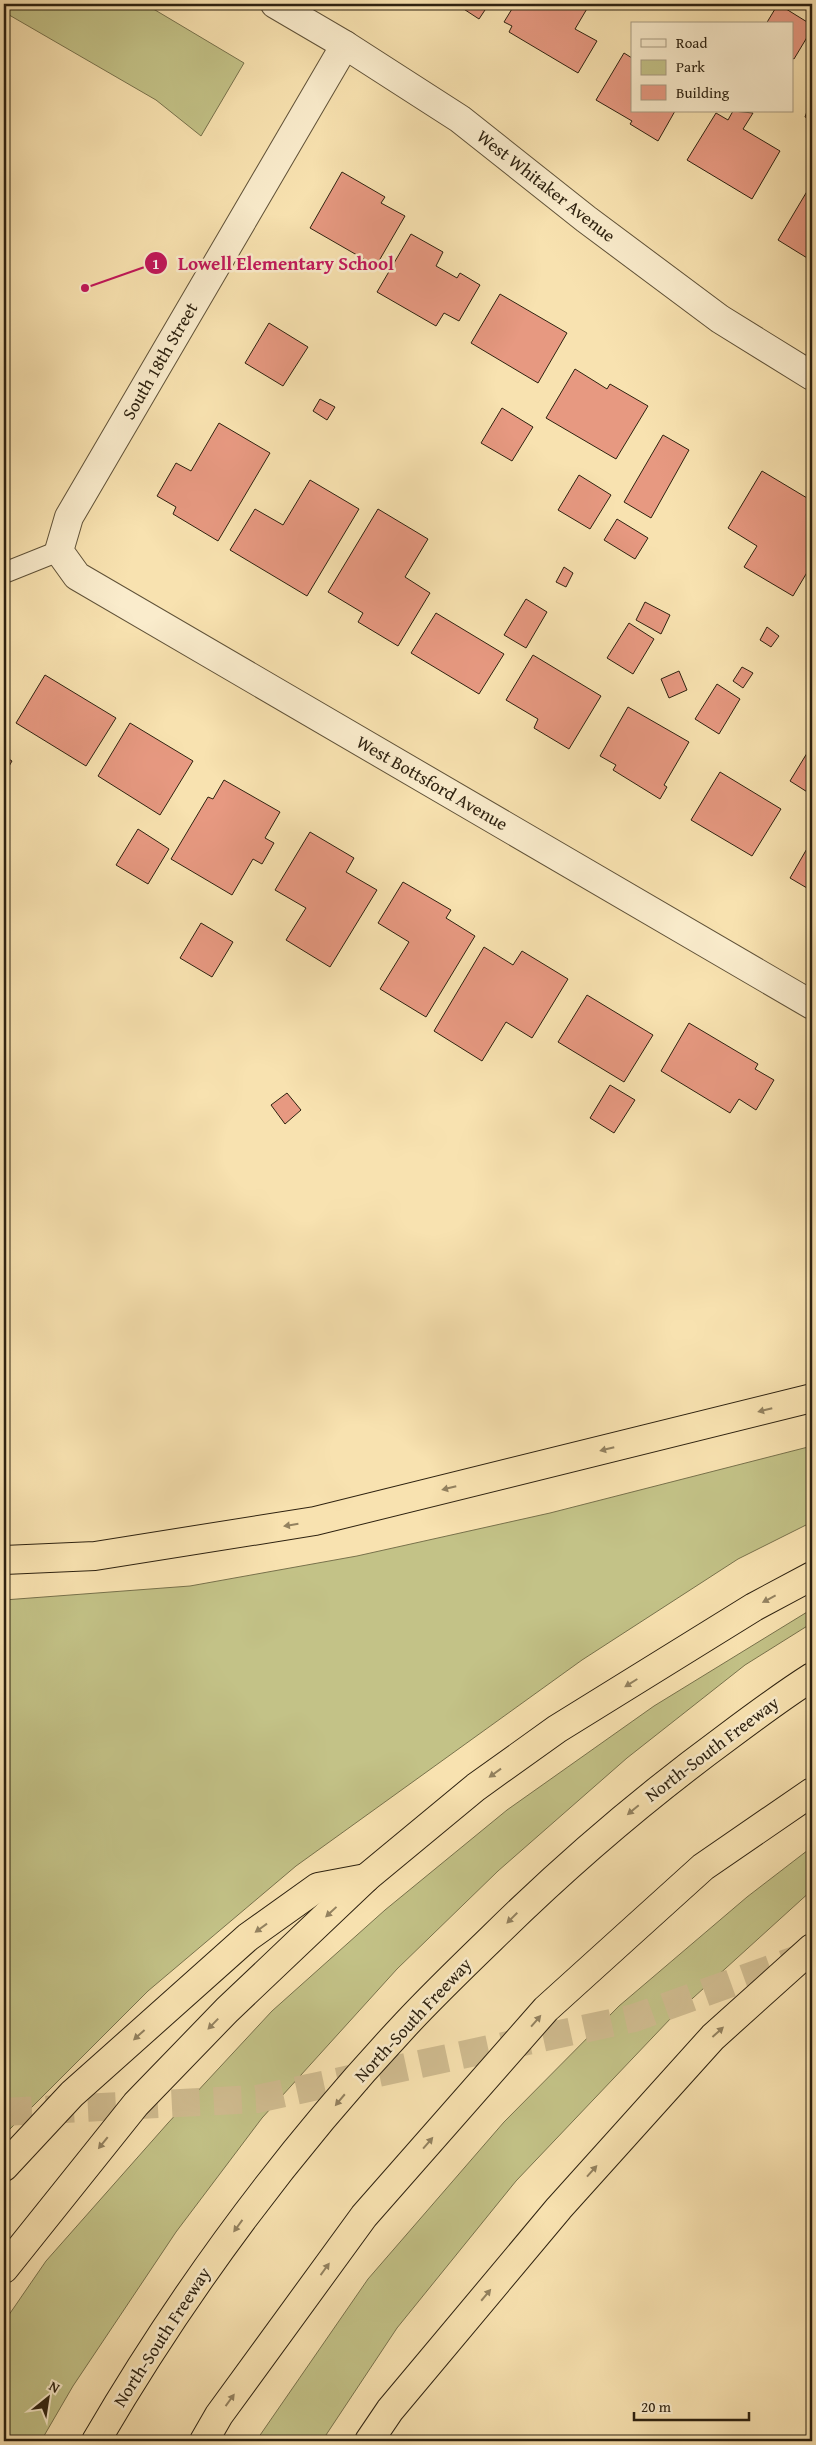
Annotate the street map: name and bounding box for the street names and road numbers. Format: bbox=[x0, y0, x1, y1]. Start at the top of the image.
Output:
street label: West Whitaker Avenue bbox=[471, 123, 622, 249]
street label: South 18th Street bbox=[115, 297, 204, 424]
street label: West Bottsford Avenue bbox=[352, 728, 513, 837]
street label: North-South Freeway bbox=[639, 1689, 785, 1808]
street label: North-South Freeway bbox=[348, 1951, 478, 2088]
street label: North-South Freeway bbox=[106, 2261, 217, 2412]

